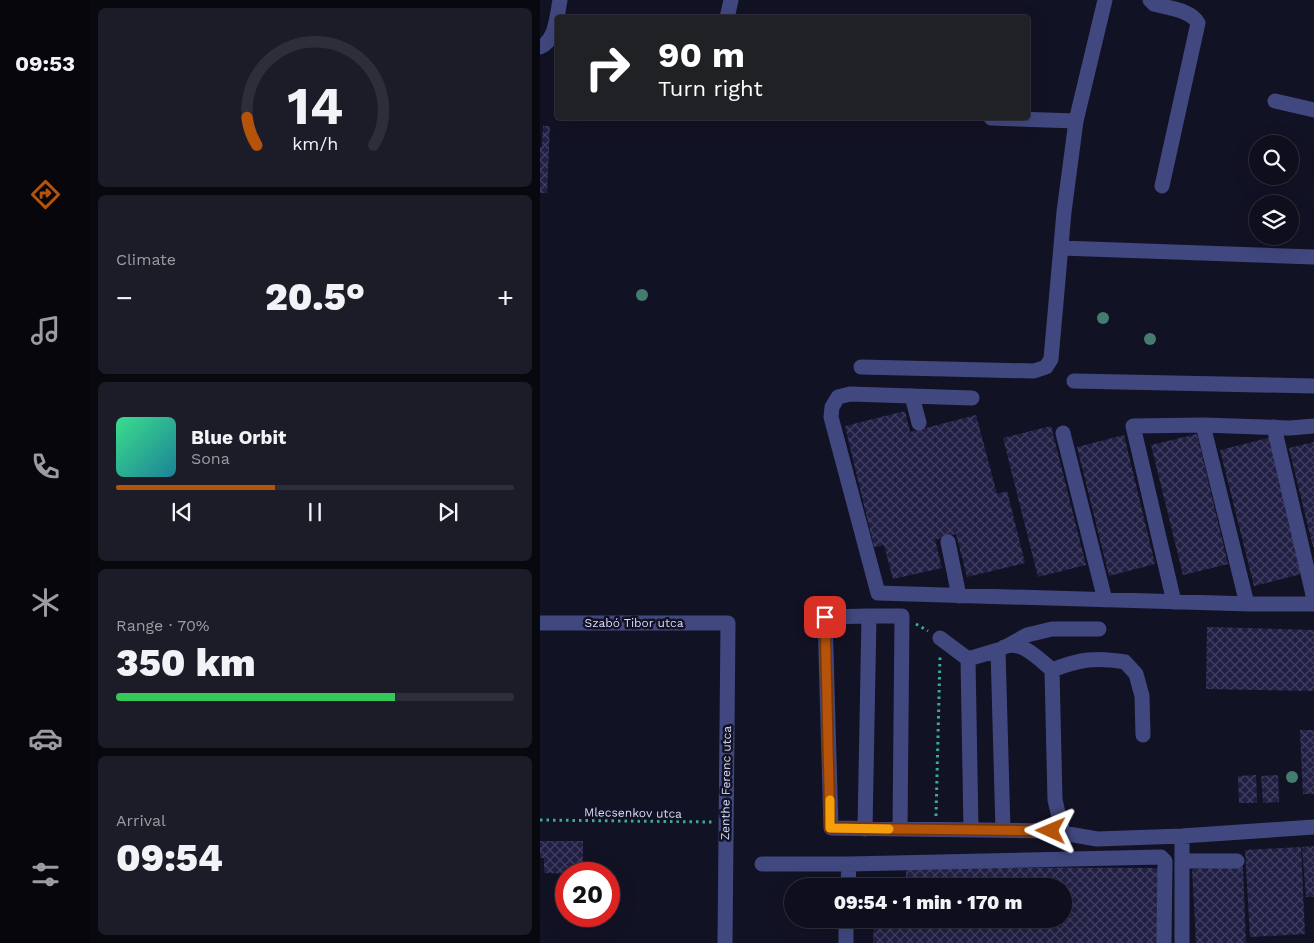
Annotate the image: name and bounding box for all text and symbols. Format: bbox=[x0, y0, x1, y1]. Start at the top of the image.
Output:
text: 90 m bbox=[658, 34, 745, 76]
icon: right bbox=[575, 35, 640, 100]
text: 09:53 bbox=[15, 51, 75, 76]
text: 14 bbox=[287, 76, 343, 137]
text: Turn right bbox=[658, 76, 763, 101]
text: km/h bbox=[292, 133, 338, 154]
map controls bbox=[1249, 135, 1299, 245]
button: search bbox=[1249, 135, 1299, 185]
icon: directions bbox=[28, 177, 63, 212]
button: layers bbox=[1249, 195, 1299, 245]
text: Climate bbox=[116, 250, 176, 269]
text: 20.5° bbox=[265, 275, 365, 319]
text: − bbox=[116, 281, 133, 314]
text: + bbox=[497, 281, 514, 314]
icon: music bbox=[28, 313, 63, 348]
text: Blue Orbit bbox=[191, 426, 286, 449]
icon: phone bbox=[28, 449, 63, 484]
text: Sona bbox=[191, 449, 230, 468]
icon: previous bbox=[168, 498, 196, 526]
icon: pause bbox=[301, 498, 329, 526]
icon: next bbox=[434, 498, 462, 526]
icon: climate bbox=[28, 585, 63, 620]
pin bbox=[804, 596, 846, 638]
icon: arrive bbox=[811, 603, 839, 631]
text: Range · 70% bbox=[116, 616, 210, 635]
street label: Szabó Tibor utca bbox=[585, 616, 684, 630]
text: 350 km bbox=[116, 641, 256, 685]
icon: car bbox=[28, 721, 63, 756]
street label: Zenthe Ferenc utca bbox=[718, 725, 734, 840]
position arrow bbox=[1024, 804, 1076, 856]
street label: Mlecsenkov utca bbox=[584, 805, 682, 821]
text: Arrival bbox=[116, 811, 166, 830]
text: 09:54 bbox=[116, 836, 223, 880]
icon: filters bbox=[28, 857, 63, 892]
speed limit sign: 20 bbox=[555, 862, 620, 927]
text: 09:54 · 1 min · 170 m bbox=[834, 891, 1022, 914]

